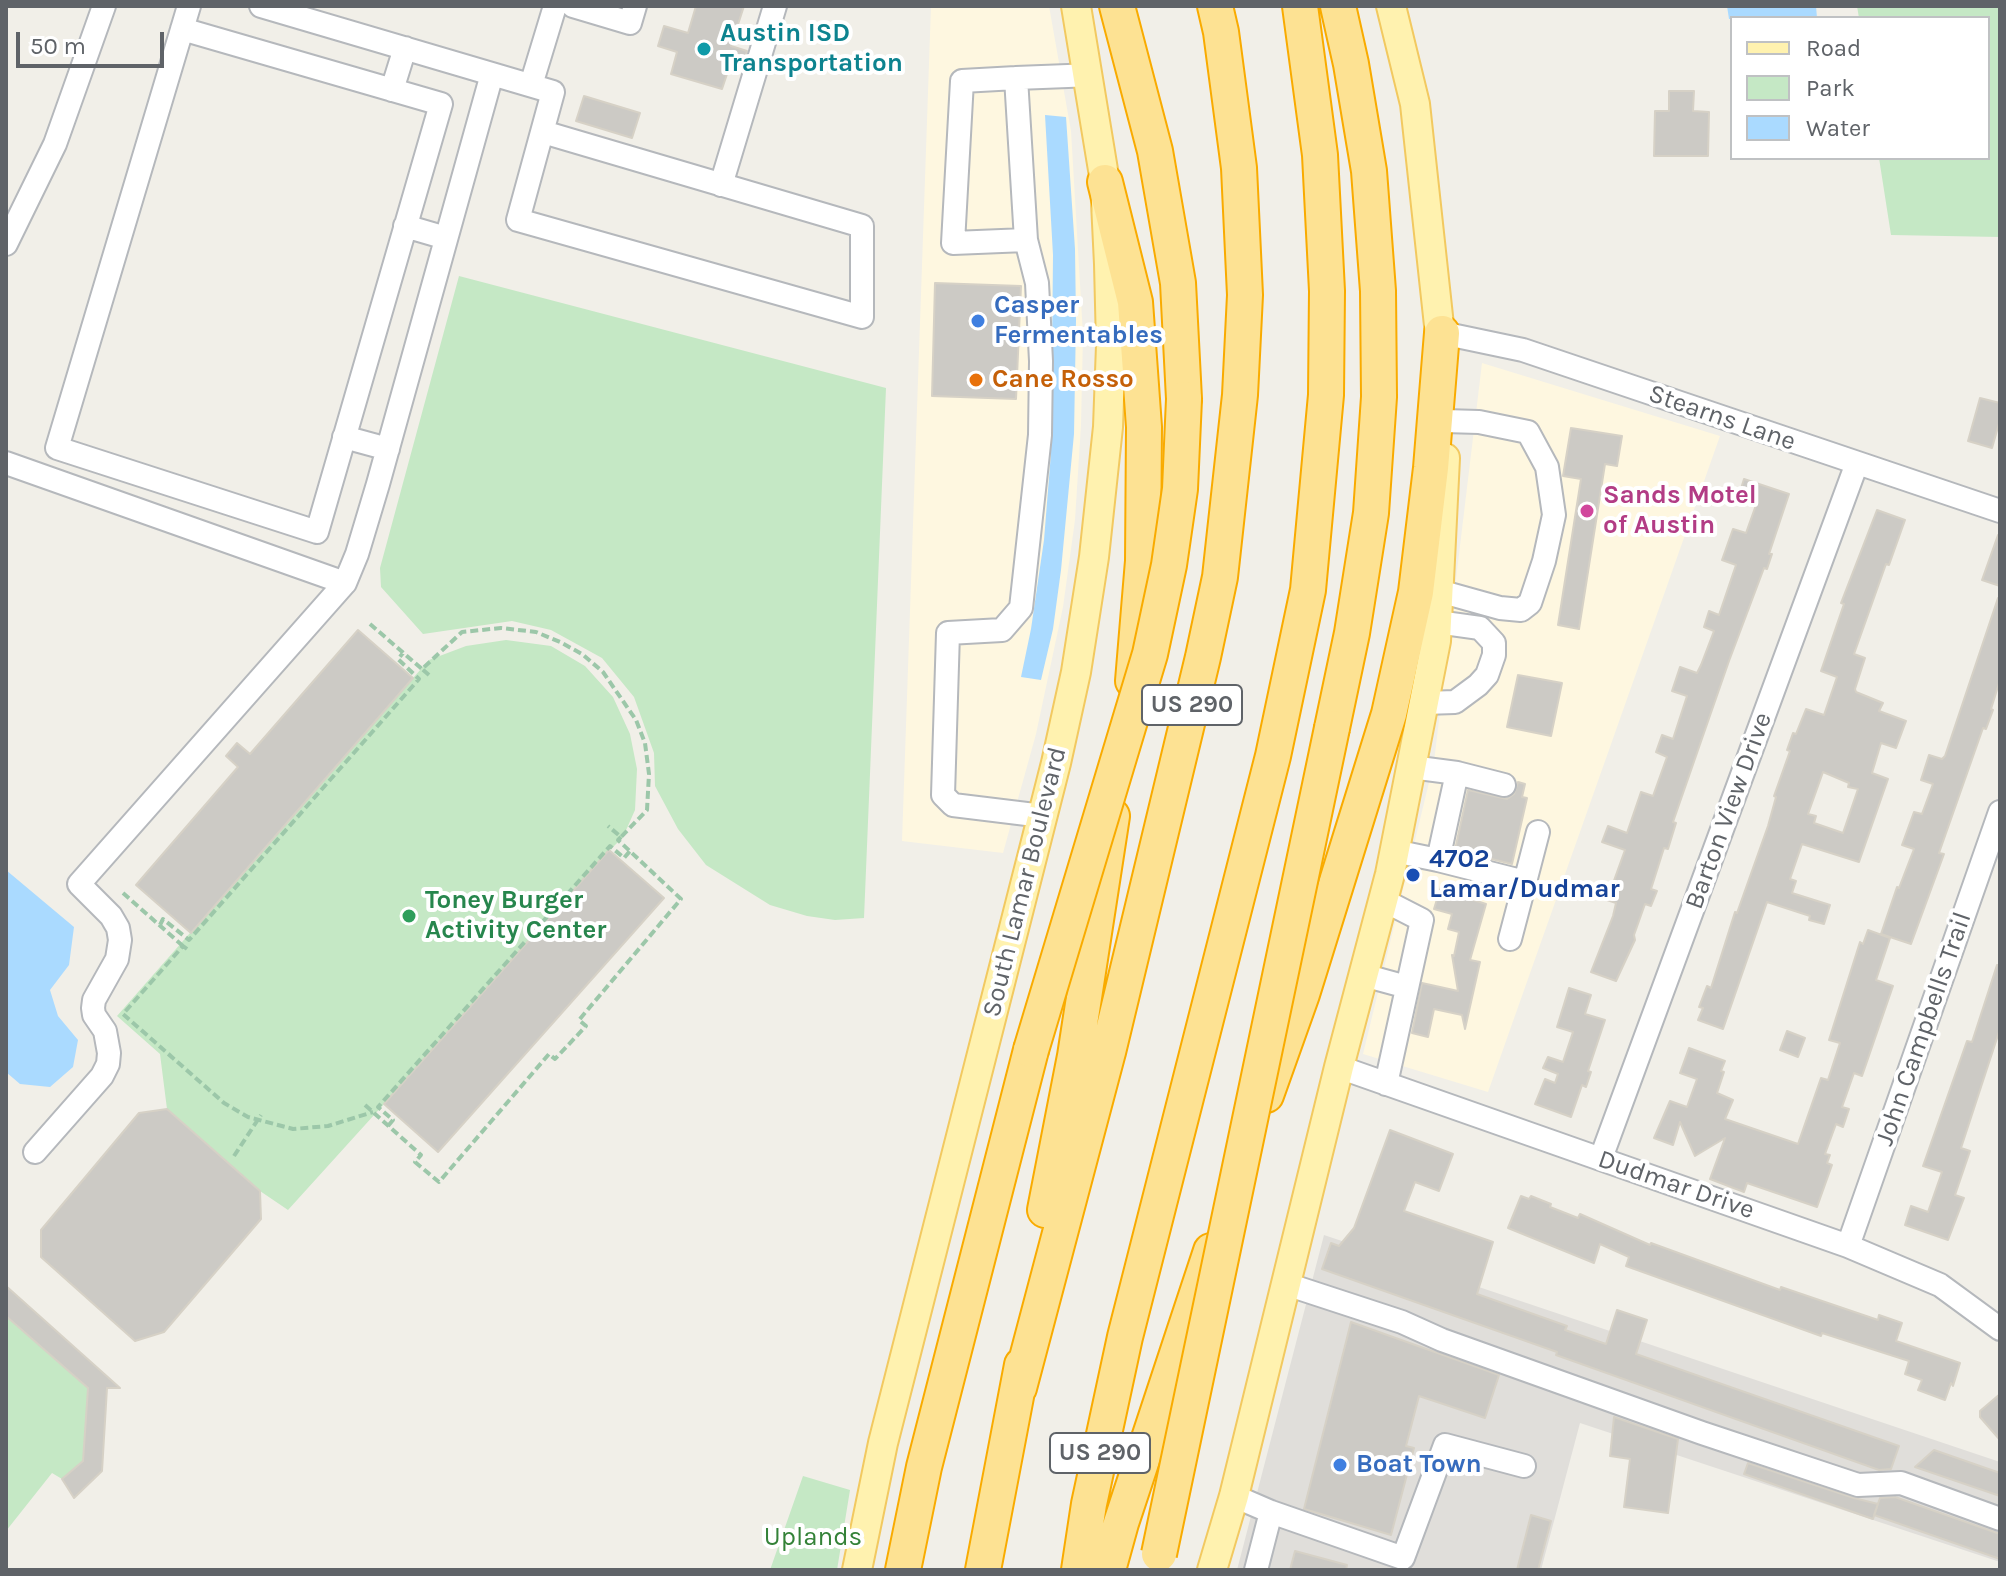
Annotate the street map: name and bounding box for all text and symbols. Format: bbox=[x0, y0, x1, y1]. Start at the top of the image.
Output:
scale bar bbox=[20, 16, 168, 66]
legend bbox=[1730, 16, 1990, 160]
place label: Austin ISD Transportation bbox=[720, 18, 903, 80]
text: 50 m bbox=[30, 32, 86, 60]
text: Road bbox=[1806, 34, 1861, 62]
marker: Austin ISD Transportation bbox=[695, 40, 713, 58]
text: Park bbox=[1806, 74, 1855, 102]
text: Water bbox=[1806, 114, 1870, 142]
place label: Casper Fermentables bbox=[994, 290, 1163, 352]
marker: Casper Fermentables bbox=[969, 312, 987, 330]
place label: Cane Rosso bbox=[992, 364, 1134, 396]
marker: Cane Rosso bbox=[967, 371, 985, 389]
street label: Stearns Lane bbox=[1644, 378, 1800, 458]
place label: Sands Motel of Austin bbox=[1603, 480, 1757, 542]
marker: Sands Motel of Austin bbox=[1578, 502, 1596, 520]
road number: US 290 bbox=[1142, 685, 1242, 725]
street label: Barton View Drive bbox=[1679, 708, 1779, 914]
street label: South Lamar Boulevard bbox=[976, 744, 1074, 1020]
place label: 4702 Lamar/Dudmar bbox=[1429, 844, 1620, 906]
marker: 4702 Lamar/Dudmar bbox=[1404, 866, 1422, 884]
place label: Toney Burger Activity Center bbox=[425, 885, 606, 946]
marker: Toney Burger Activity Center bbox=[400, 907, 418, 925]
street label: John Campbells Trail bbox=[1869, 908, 1979, 1150]
street label: Dudmar Drive bbox=[1594, 1144, 1758, 1226]
road number: US 290 bbox=[1050, 1433, 1150, 1473]
place label: Boat Town bbox=[1356, 1449, 1482, 1481]
marker: Boat Town bbox=[1331, 1456, 1349, 1474]
park label: Uplands bbox=[764, 1522, 862, 1554]

